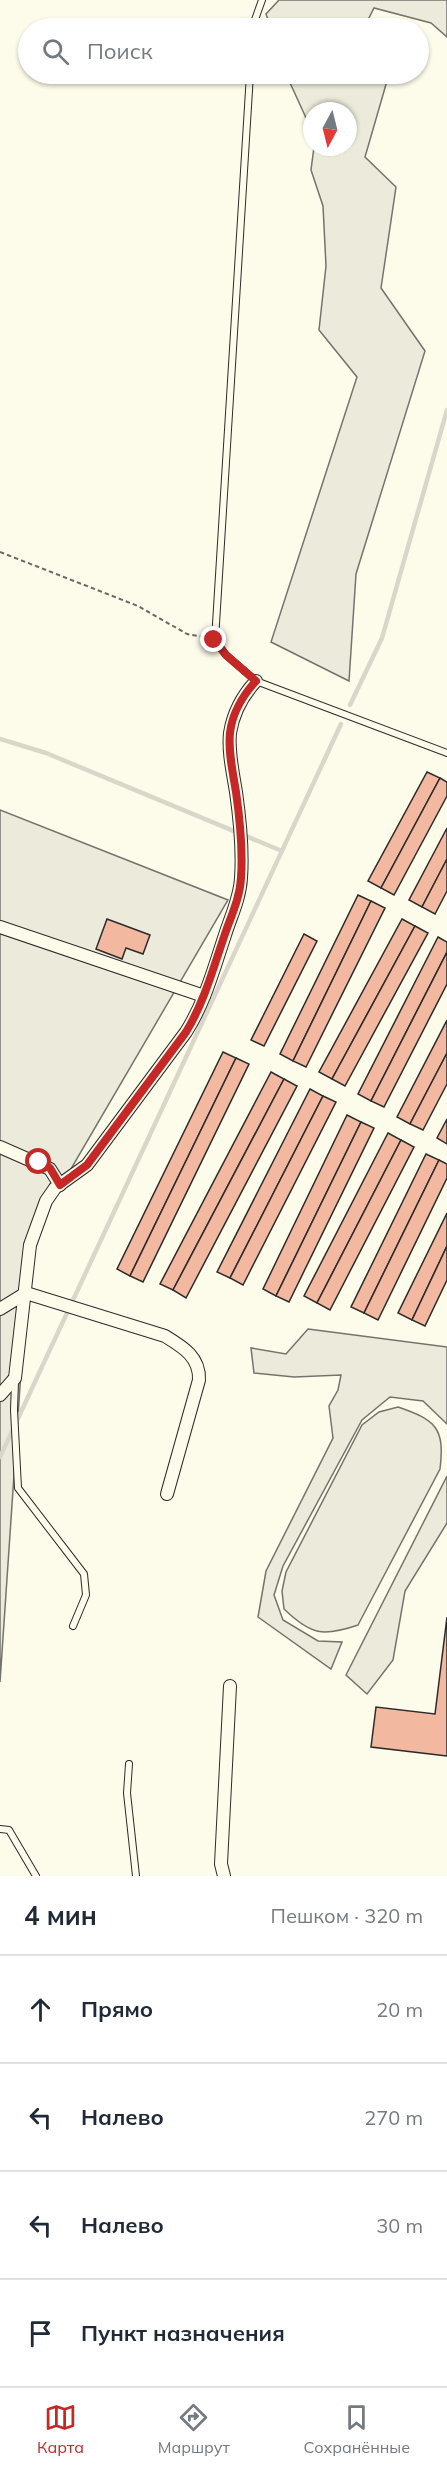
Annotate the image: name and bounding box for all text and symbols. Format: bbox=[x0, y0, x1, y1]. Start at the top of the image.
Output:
search box bbox=[18, 18, 429, 84]
icon: search bbox=[39, 35, 72, 68]
text: Поиск bbox=[87, 37, 153, 65]
north arrow bbox=[303, 102, 357, 156]
route end bbox=[200, 626, 226, 652]
route start bbox=[25, 1148, 51, 1174]
text: 4 мин bbox=[24, 1899, 97, 1932]
text: Пешком · 320 m bbox=[271, 1903, 423, 1928]
icon: ahead bbox=[24, 1993, 57, 2026]
text: Прямо bbox=[81, 1995, 153, 2023]
text: 20 m bbox=[376, 1997, 423, 2022]
icon: left bbox=[24, 2101, 57, 2134]
text: Налево bbox=[81, 2103, 164, 2131]
text: 270 m bbox=[364, 2105, 423, 2130]
icon: left bbox=[24, 2209, 57, 2242]
text: Налево bbox=[81, 2211, 164, 2239]
text: 30 m bbox=[376, 2213, 423, 2238]
icon: arrive bbox=[24, 2317, 57, 2350]
text: Пункт назначения bbox=[81, 2319, 285, 2347]
tab: Карта bbox=[37, 2401, 84, 2457]
tab: Маршрут bbox=[158, 2401, 230, 2457]
tab: Сохранённые bbox=[304, 2401, 410, 2457]

